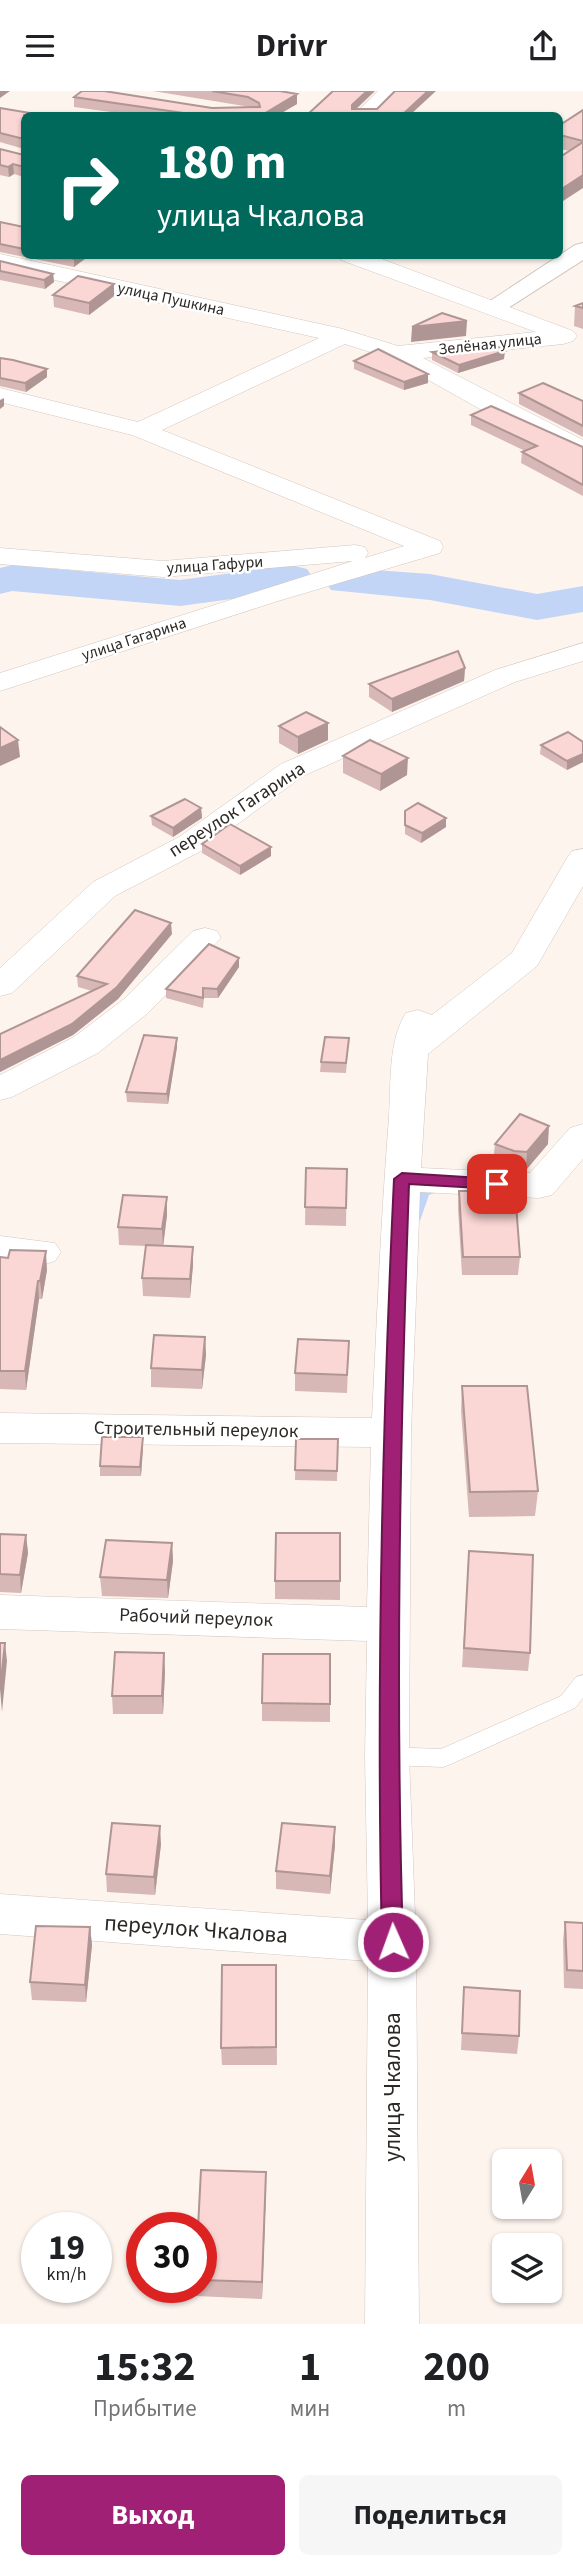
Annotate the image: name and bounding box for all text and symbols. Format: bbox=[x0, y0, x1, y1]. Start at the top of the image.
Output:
text: Drivr bbox=[256, 23, 327, 69]
icon: menu bbox=[21, 27, 59, 65]
icon: share bbox=[524, 27, 562, 65]
text: 180 m bbox=[157, 128, 286, 198]
icon: right bbox=[42, 140, 133, 231]
text: улица Чкалова bbox=[157, 193, 365, 239]
street label: улица Пушкина bbox=[115, 277, 227, 321]
street label: Зелёная улица bbox=[437, 328, 543, 360]
street label: улица Гафури bbox=[166, 551, 264, 579]
street label: улица Гагарина bbox=[79, 612, 189, 666]
street label: переулок Гагарина bbox=[163, 756, 311, 864]
pin bbox=[467, 1154, 527, 1214]
icon: arrive bbox=[478, 1165, 516, 1203]
street label: Строительный переулок bbox=[94, 1415, 299, 1445]
street label: Рабочий переулок bbox=[119, 1602, 274, 1634]
position arrow bbox=[356, 1905, 430, 1979]
street label: переулок Чкалова bbox=[103, 1906, 289, 1952]
street label: улица Чкалова bbox=[376, 2012, 409, 2162]
north arrow bbox=[492, 2149, 562, 2219]
map controls bbox=[492, 2149, 562, 2303]
speed limit sign: 30 bbox=[126, 2212, 217, 2303]
text: 19 bbox=[48, 2223, 85, 2273]
button: layers bbox=[492, 2233, 562, 2303]
text: km/h bbox=[47, 2262, 86, 2287]
text: 15:32 bbox=[94, 2337, 196, 2397]
text: 1 bbox=[299, 2337, 321, 2397]
text: 200 bbox=[423, 2337, 490, 2397]
text: Прибытие bbox=[93, 2392, 197, 2425]
text: мин bbox=[290, 2392, 330, 2425]
text: m bbox=[447, 2392, 466, 2425]
button: Выход bbox=[21, 2475, 285, 2555]
button: Поделиться bbox=[299, 2475, 562, 2555]

